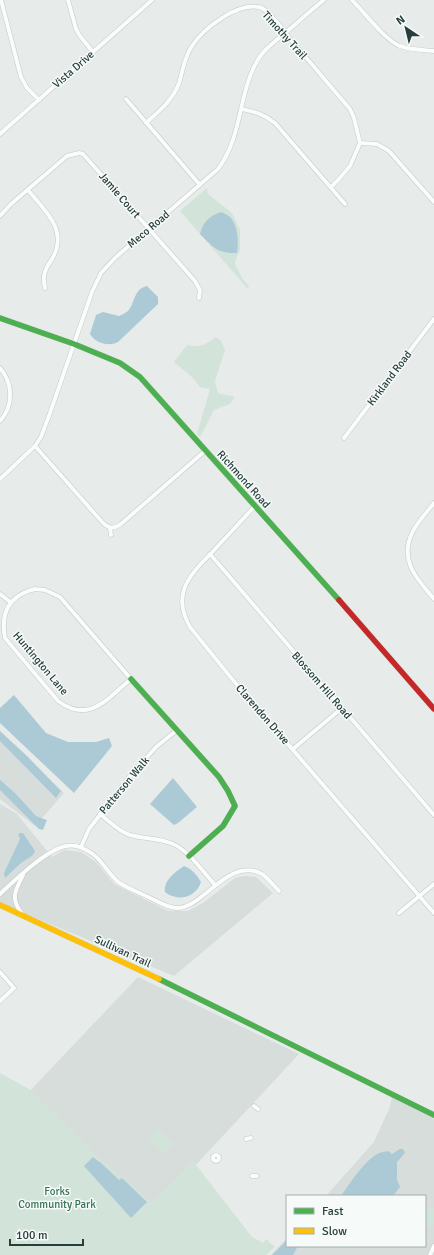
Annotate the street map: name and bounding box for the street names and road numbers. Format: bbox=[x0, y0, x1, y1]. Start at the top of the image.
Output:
street label: Timothy Trail bbox=[259, 8, 310, 62]
street label: Vista Drive bbox=[50, 48, 97, 91]
street label: Jamie Court bbox=[96, 170, 143, 221]
street label: Meco Road bbox=[125, 208, 172, 251]
street label: Kirkland Road bbox=[364, 348, 414, 408]
street label: Richmond Road bbox=[214, 448, 273, 511]
street label: Huntington Lane bbox=[10, 629, 71, 698]
street label: Blossom Hill Road bbox=[289, 649, 354, 722]
street label: Clarendon Drive bbox=[233, 682, 292, 747]
street label: Patterson Walk bbox=[97, 754, 152, 817]
street label: Sullivan Trail bbox=[92, 933, 153, 970]

